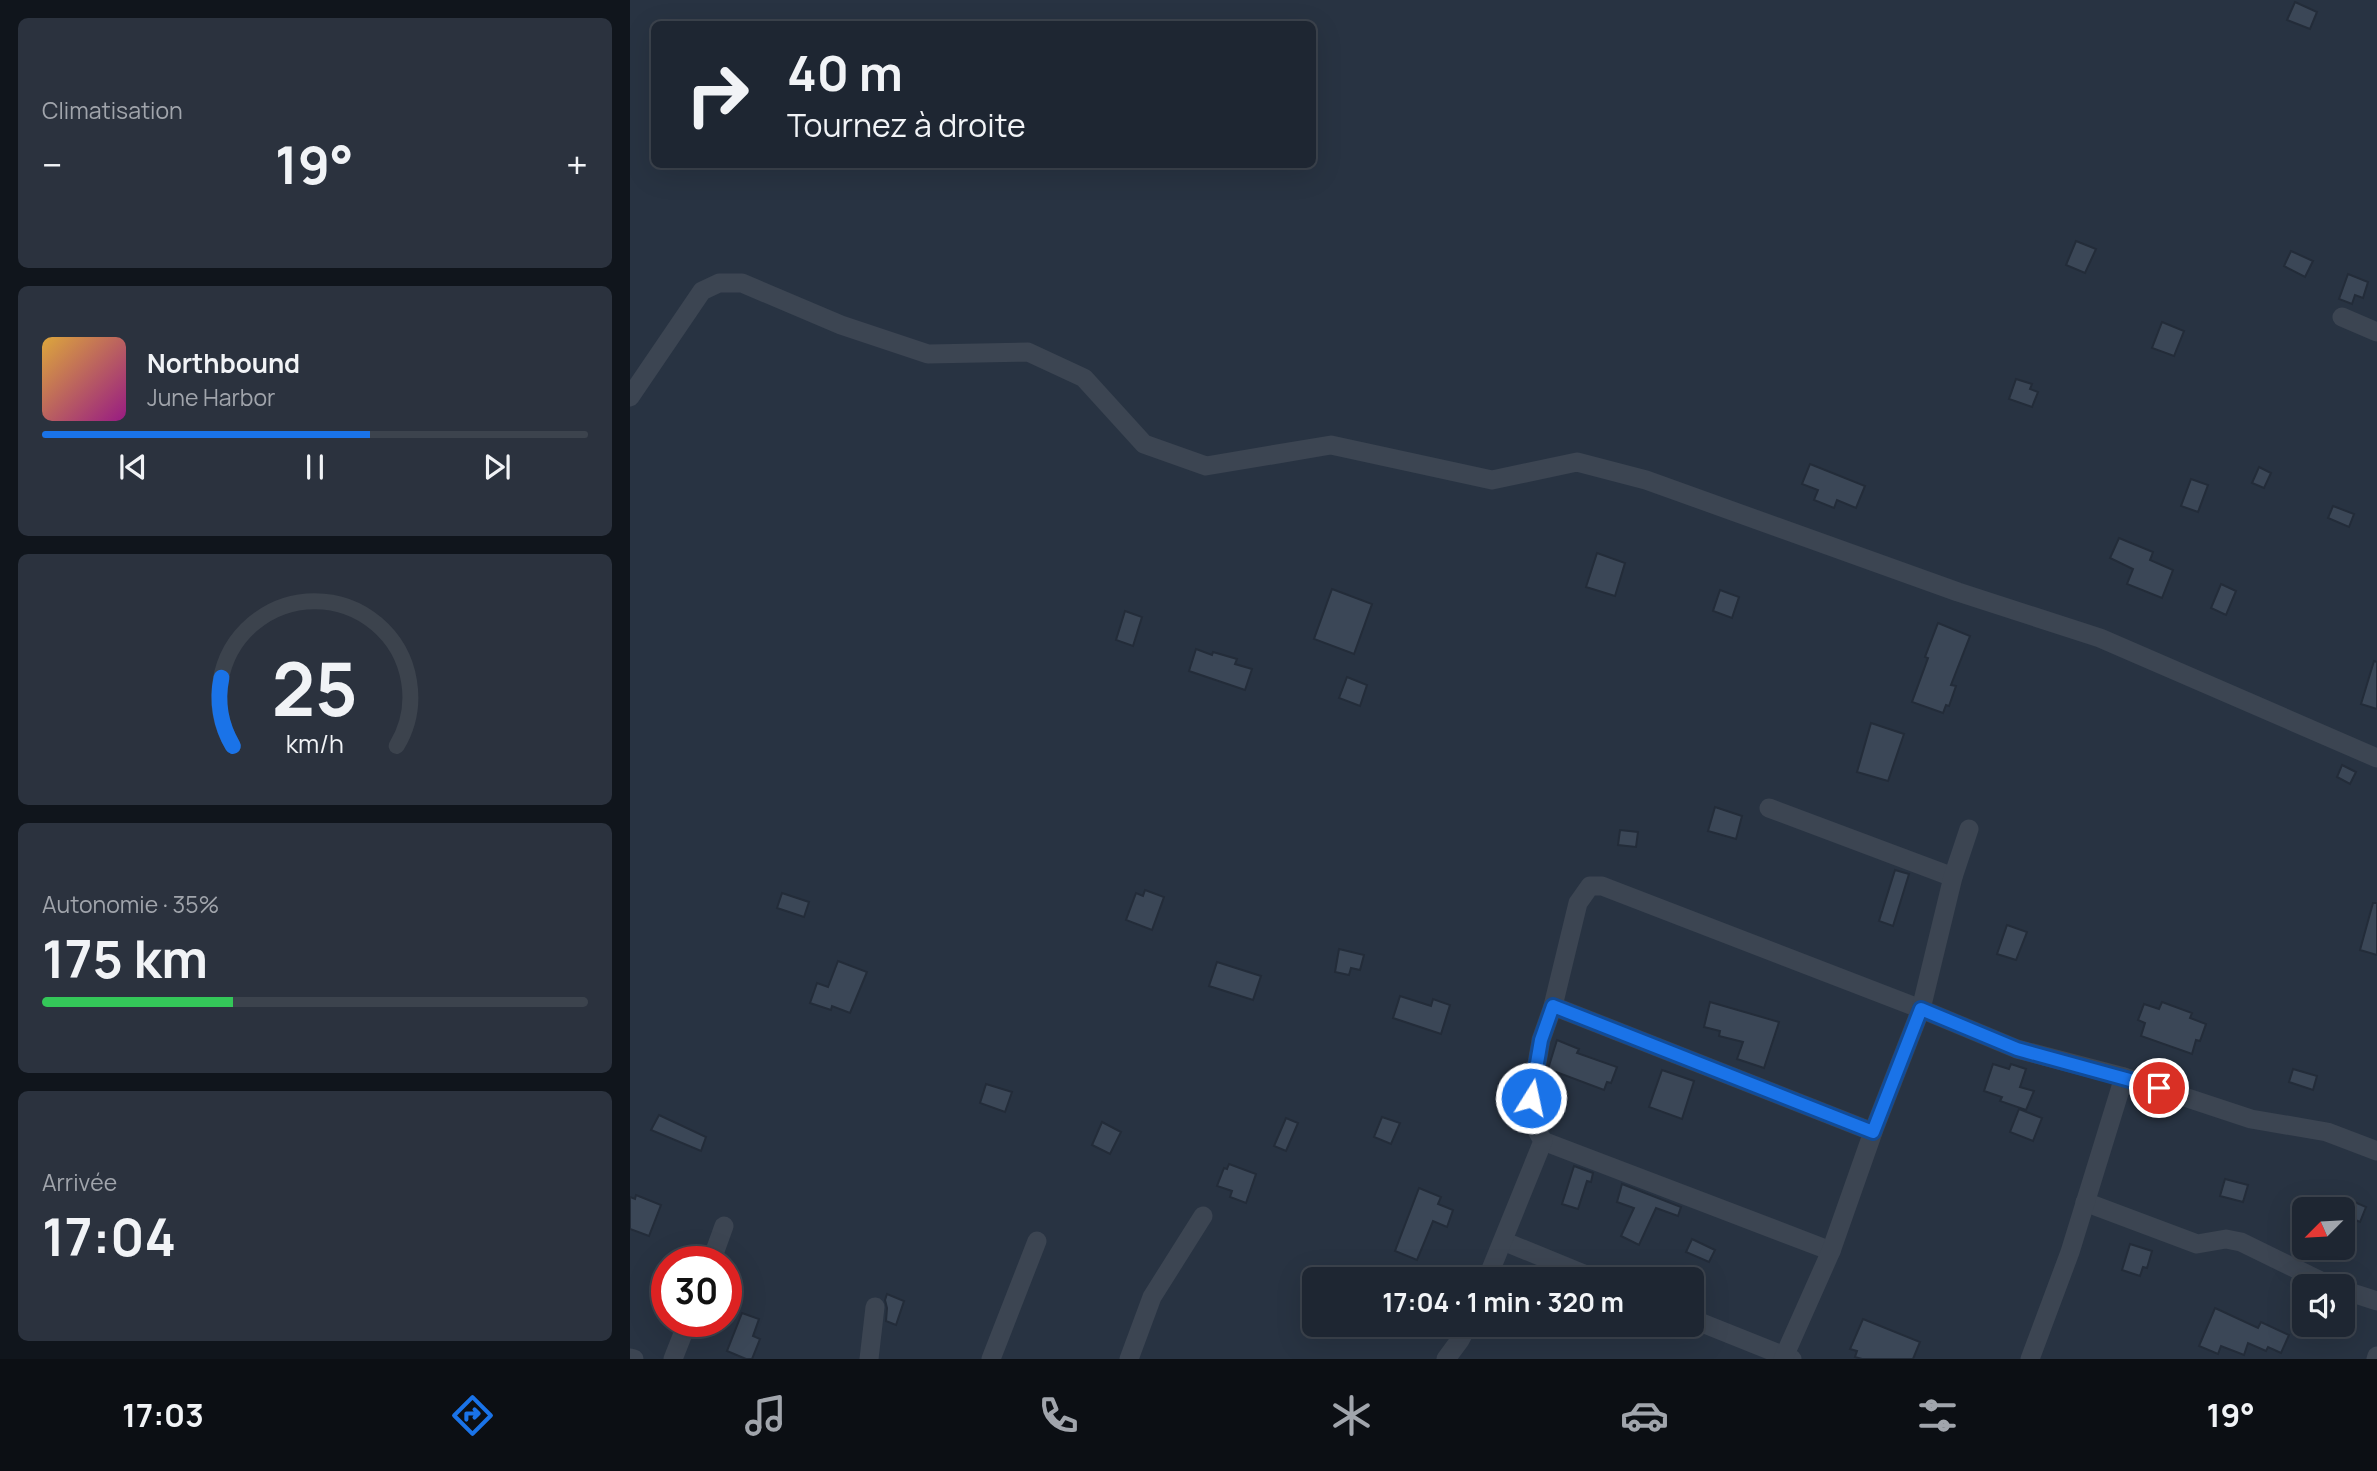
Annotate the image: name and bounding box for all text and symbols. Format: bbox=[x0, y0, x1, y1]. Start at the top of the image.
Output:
text: 40 m bbox=[787, 39, 903, 106]
icon: right bbox=[672, 49, 763, 140]
text: Climatisation bbox=[42, 94, 183, 126]
text: Tournez à droite bbox=[787, 103, 1026, 147]
text: 19° bbox=[275, 129, 354, 200]
text: − bbox=[42, 138, 63, 190]
text: + bbox=[566, 138, 588, 190]
text: Northbound bbox=[147, 345, 300, 381]
text: June Harbor bbox=[147, 381, 275, 413]
icon: previous bbox=[114, 448, 152, 486]
icon: pause bbox=[296, 448, 334, 486]
icon: next bbox=[478, 448, 516, 486]
text: 25 bbox=[272, 638, 358, 738]
text: km/h bbox=[286, 725, 344, 760]
text: Autonomie · 35% bbox=[42, 888, 219, 920]
text: 175 km bbox=[42, 923, 208, 994]
pin bbox=[2129, 1058, 2189, 1118]
position arrow bbox=[1494, 1061, 1568, 1135]
icon: arrive bbox=[2140, 1069, 2178, 1107]
text: Arrivée bbox=[42, 1166, 117, 1198]
north arrow bbox=[2292, 1197, 2356, 1260]
map controls bbox=[2292, 1197, 2355, 1337]
text: 17:04 bbox=[42, 1201, 176, 1272]
speed limit sign: 30 bbox=[651, 1246, 742, 1337]
button: sound bbox=[2292, 1274, 2355, 1337]
text: 17:04 · 1 min · 320 m bbox=[1382, 1284, 1624, 1320]
icon: directions bbox=[448, 1391, 497, 1440]
icon: music bbox=[741, 1391, 790, 1440]
icon: phone bbox=[1034, 1391, 1083, 1440]
icon: climate bbox=[1327, 1391, 1376, 1440]
icon: car bbox=[1620, 1391, 1669, 1440]
icon: filters bbox=[1913, 1391, 1962, 1440]
text: 17:03 bbox=[122, 1393, 204, 1437]
text: 19° bbox=[2207, 1393, 2255, 1437]

